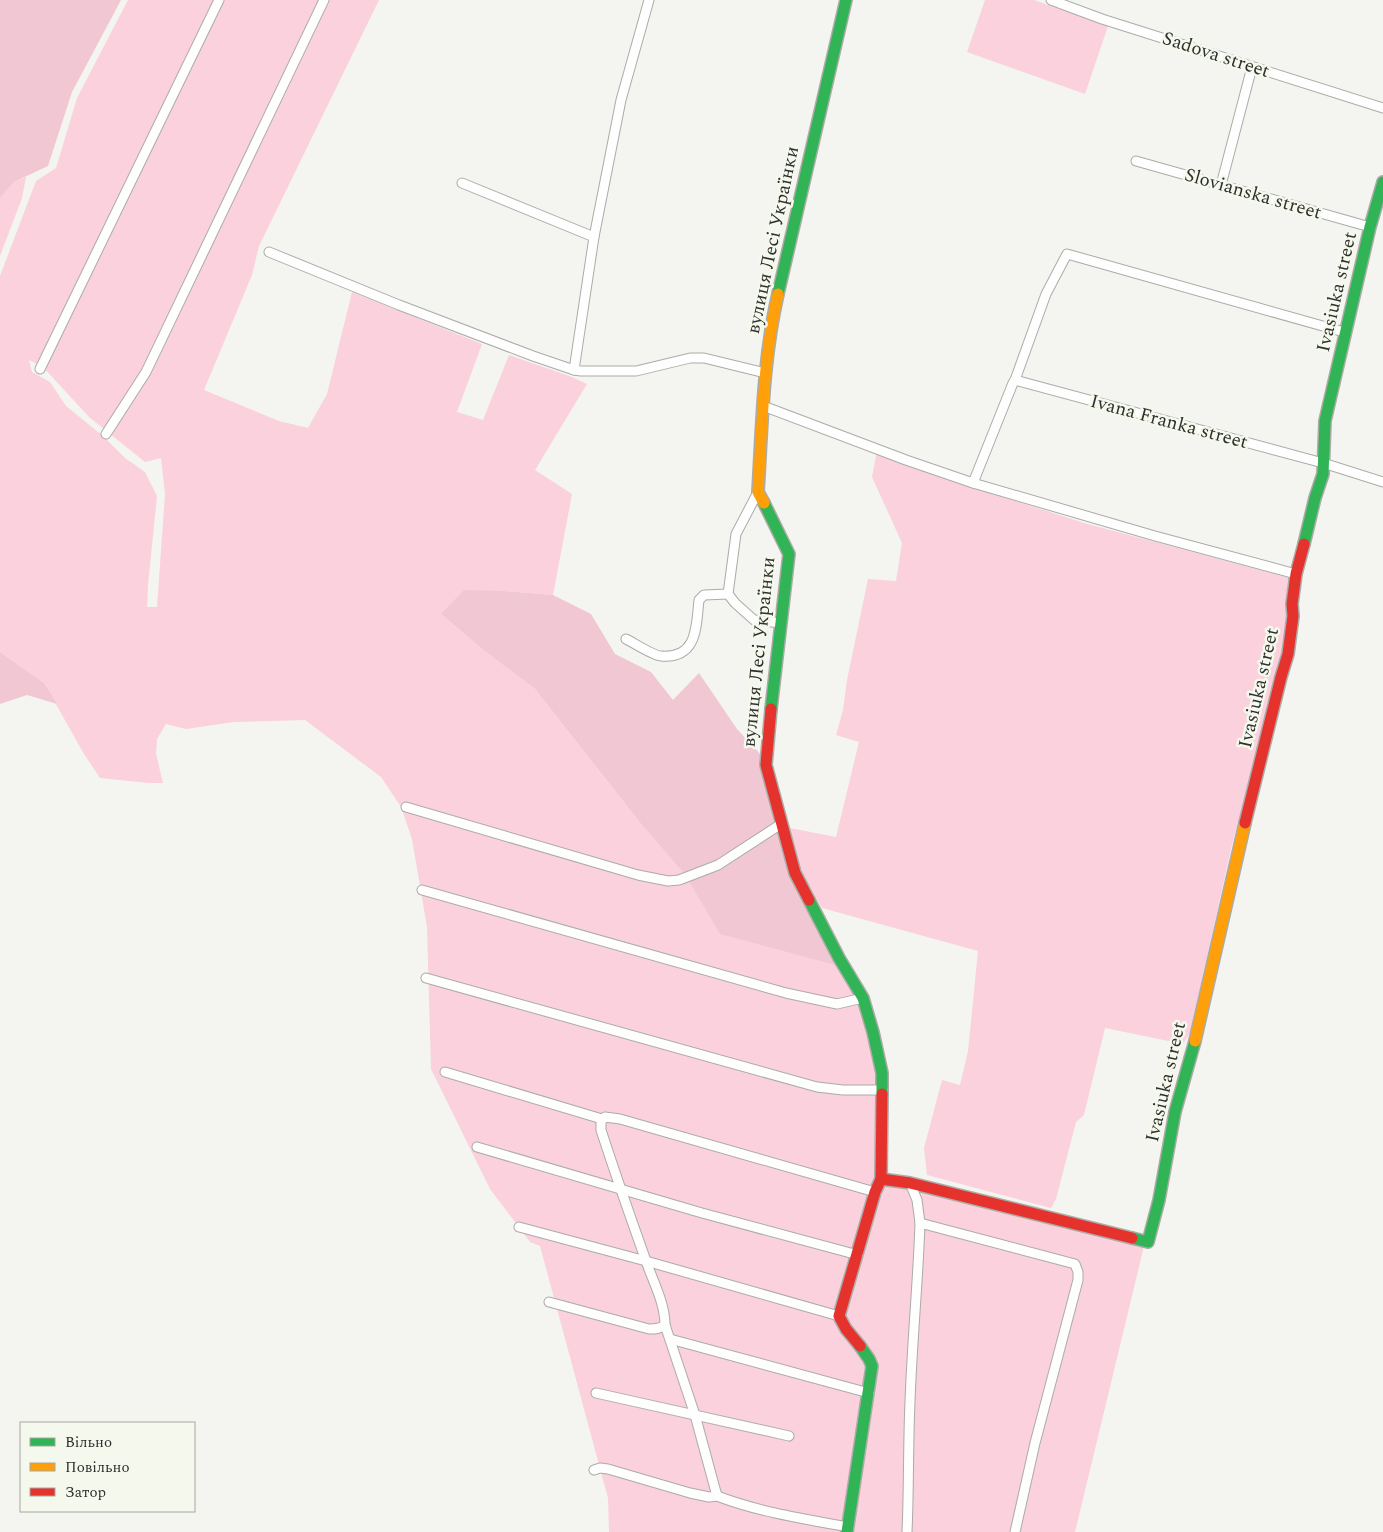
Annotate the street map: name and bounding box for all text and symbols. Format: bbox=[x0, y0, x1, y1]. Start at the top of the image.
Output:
street label: Sadova street bbox=[1159, 24, 1274, 86]
street label: вулиця Лесі Українки bbox=[739, 143, 807, 337]
street label: Slovianska street bbox=[1181, 161, 1325, 228]
street label: Ivasiuka street bbox=[1309, 229, 1365, 355]
street label: Ivana Franka street bbox=[1087, 387, 1251, 457]
street label: вулиця Лесі Українки bbox=[735, 555, 783, 749]
street label: Ivasiuka street bbox=[1231, 625, 1287, 751]
street label: Ivasiuka street bbox=[1138, 1019, 1194, 1145]
legend bbox=[20, 1422, 195, 1512]
text: Вільно bbox=[65, 1431, 112, 1454]
text: Повільно bbox=[65, 1456, 130, 1479]
text: Затор bbox=[65, 1481, 106, 1504]

